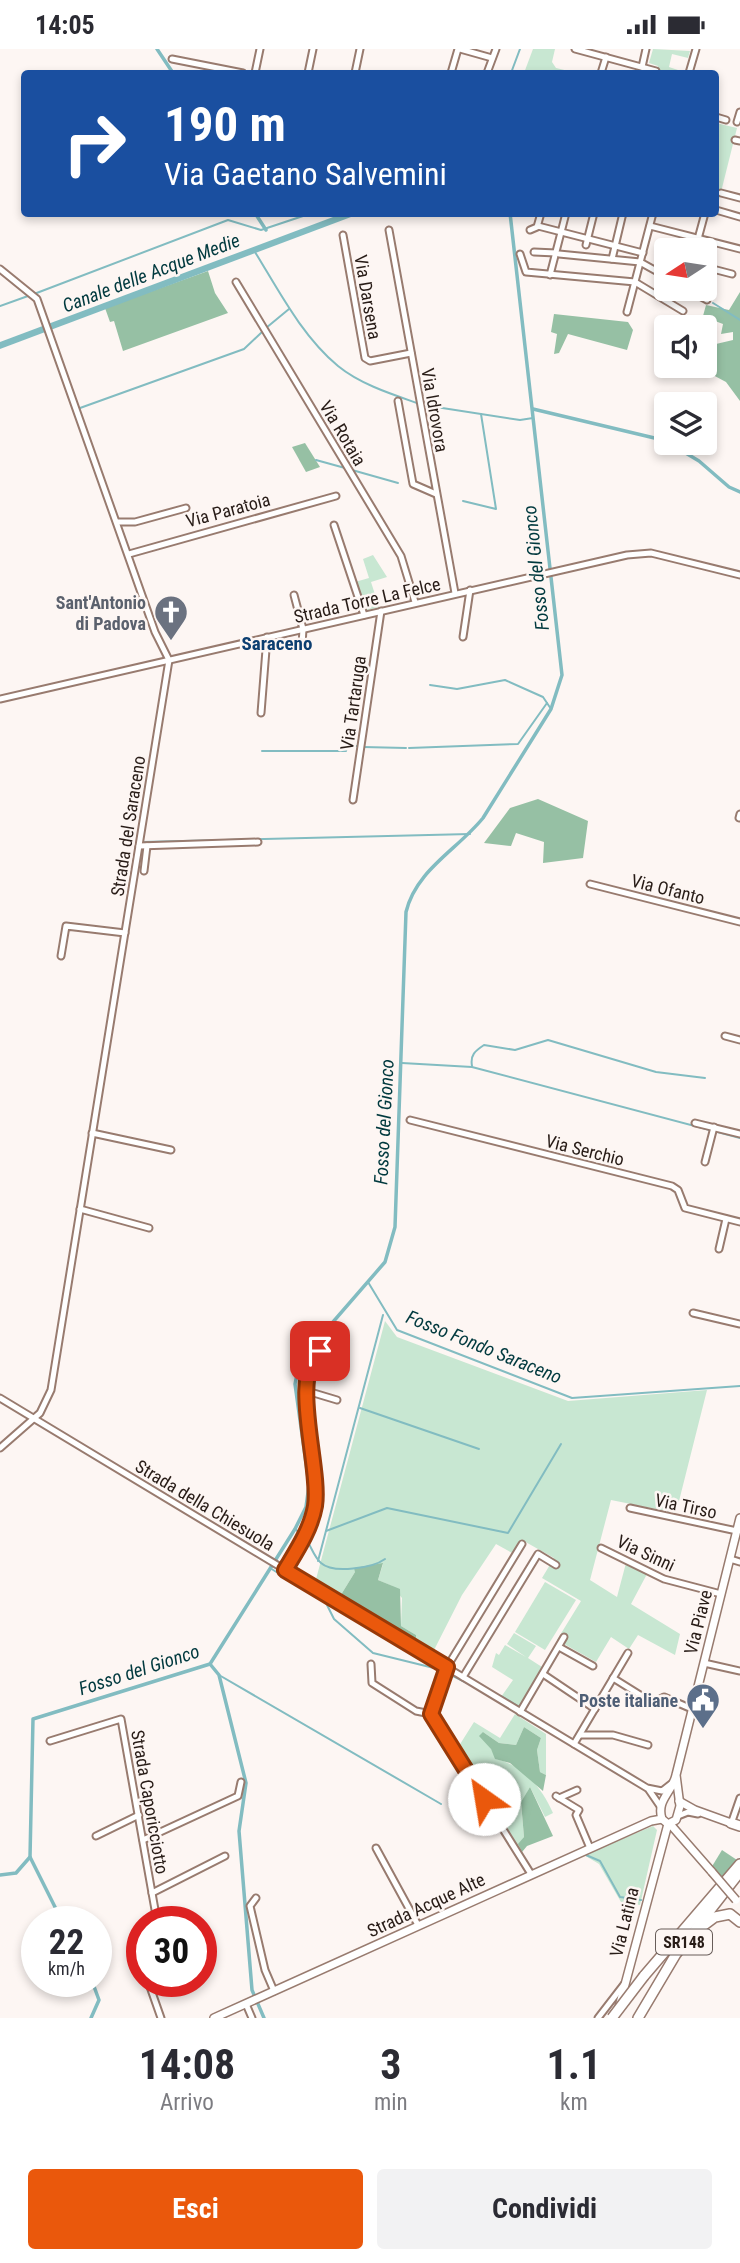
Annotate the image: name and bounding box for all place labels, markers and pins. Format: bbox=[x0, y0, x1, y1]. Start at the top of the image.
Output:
place label: Sant'Antonio di Padova bbox=[56, 592, 146, 634]
church icon: Sant'Antonio di Padova bbox=[152, 593, 190, 642]
pin bbox=[290, 1321, 350, 1381]
public building icon: Poste italiane bbox=[684, 1681, 722, 1730]
place label: Poste italiane bbox=[579, 1690, 678, 1711]

